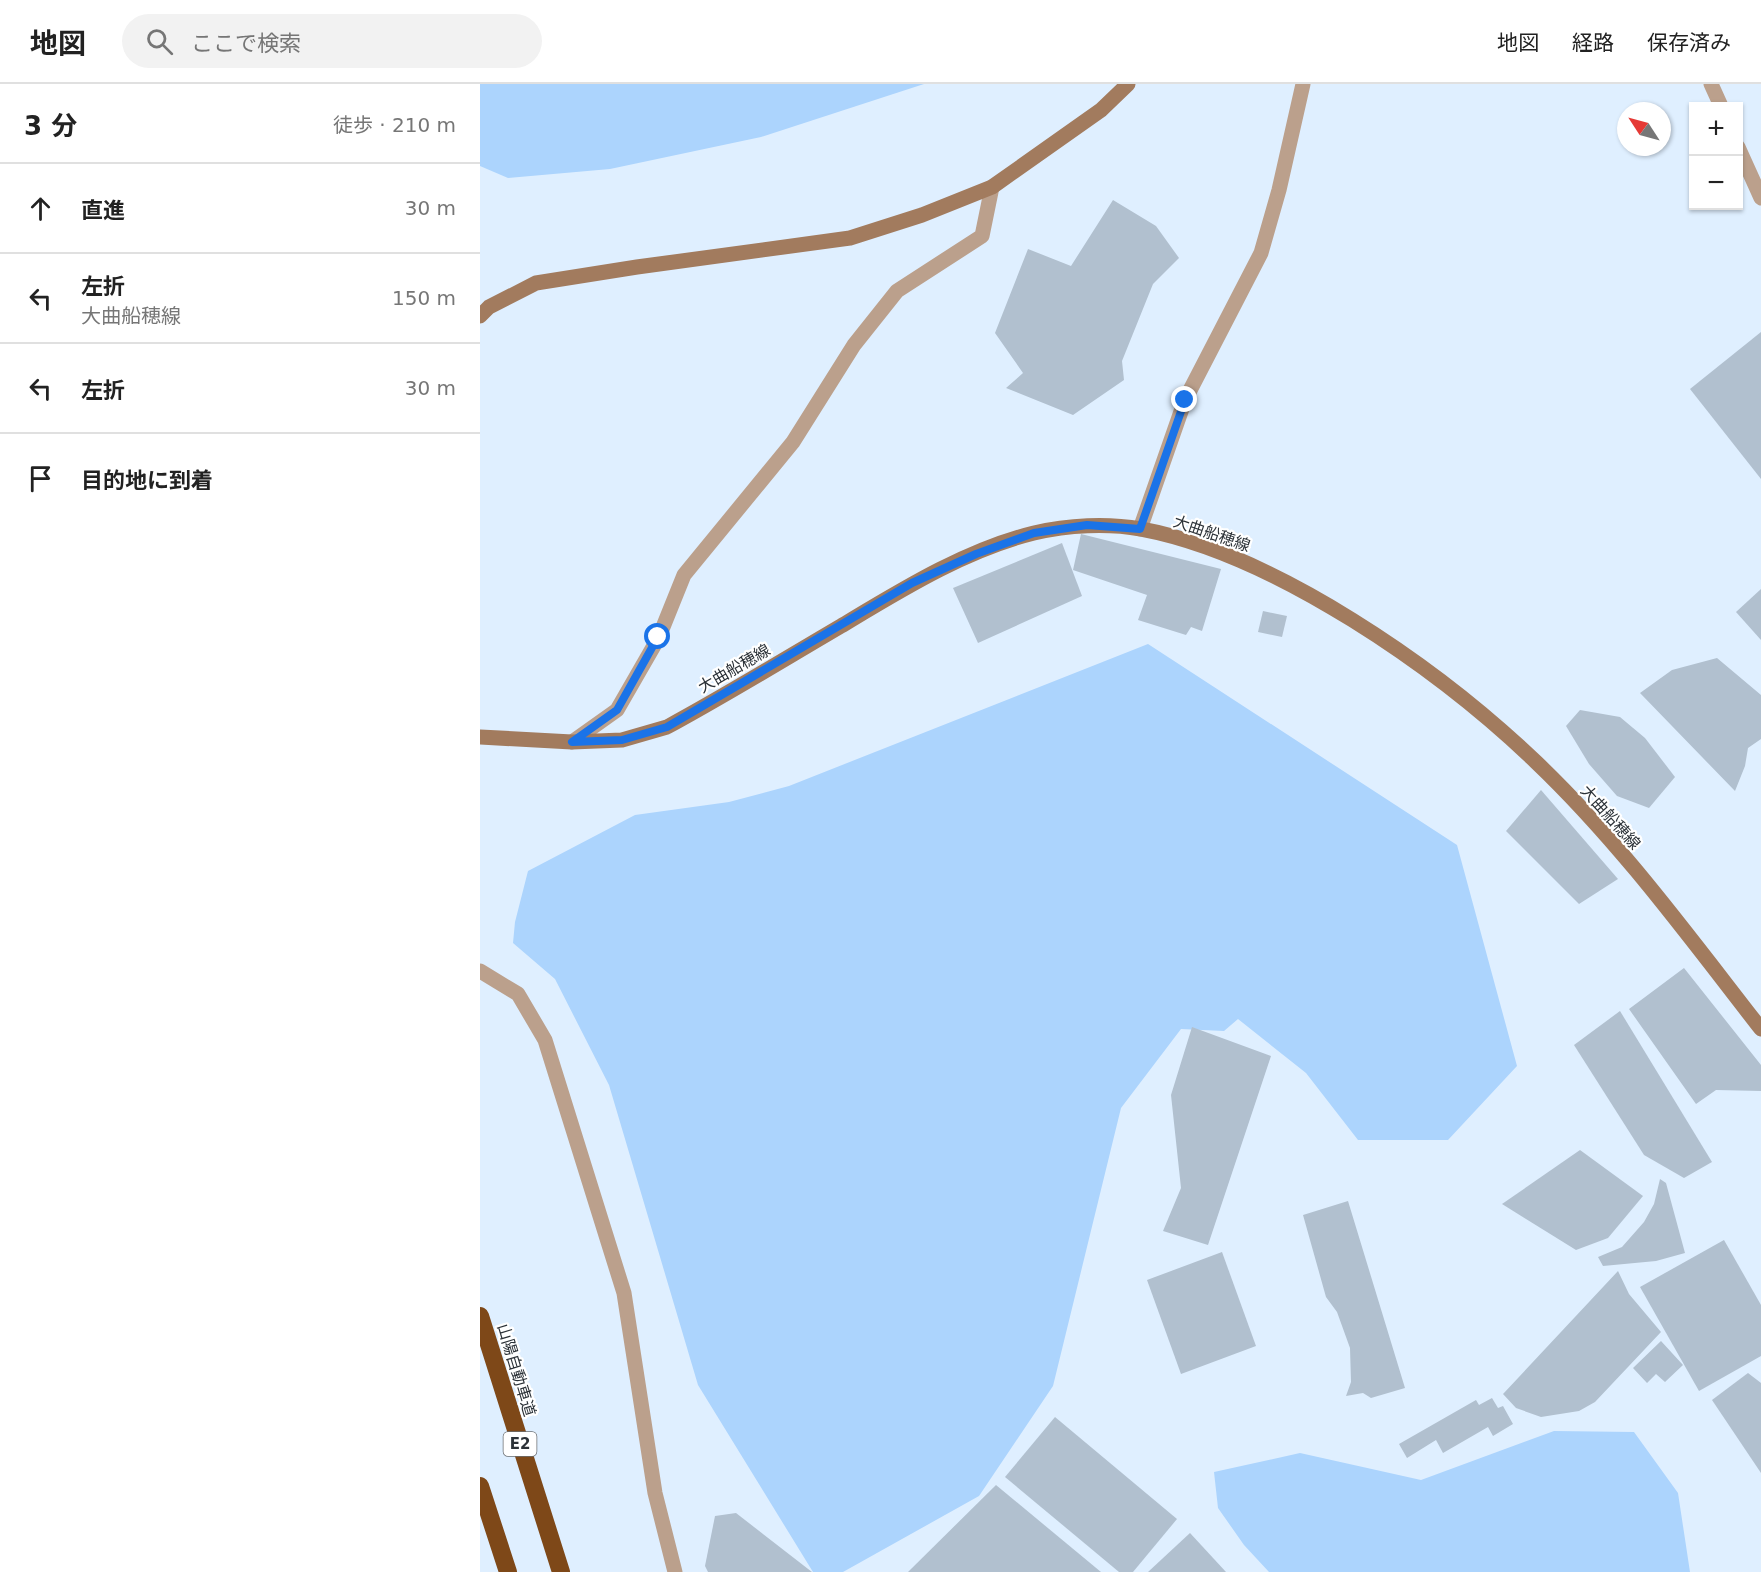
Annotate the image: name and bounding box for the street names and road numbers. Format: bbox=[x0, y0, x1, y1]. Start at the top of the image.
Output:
street label: 大曲船穂線 bbox=[1171, 511, 1253, 555]
street label: 大曲船穂線 bbox=[695, 640, 774, 697]
street label: 大曲船穂線 bbox=[1577, 781, 1644, 853]
street label: 山陽自動車道 bbox=[493, 1321, 540, 1419]
road number: E2 bbox=[504, 1432, 537, 1456]

